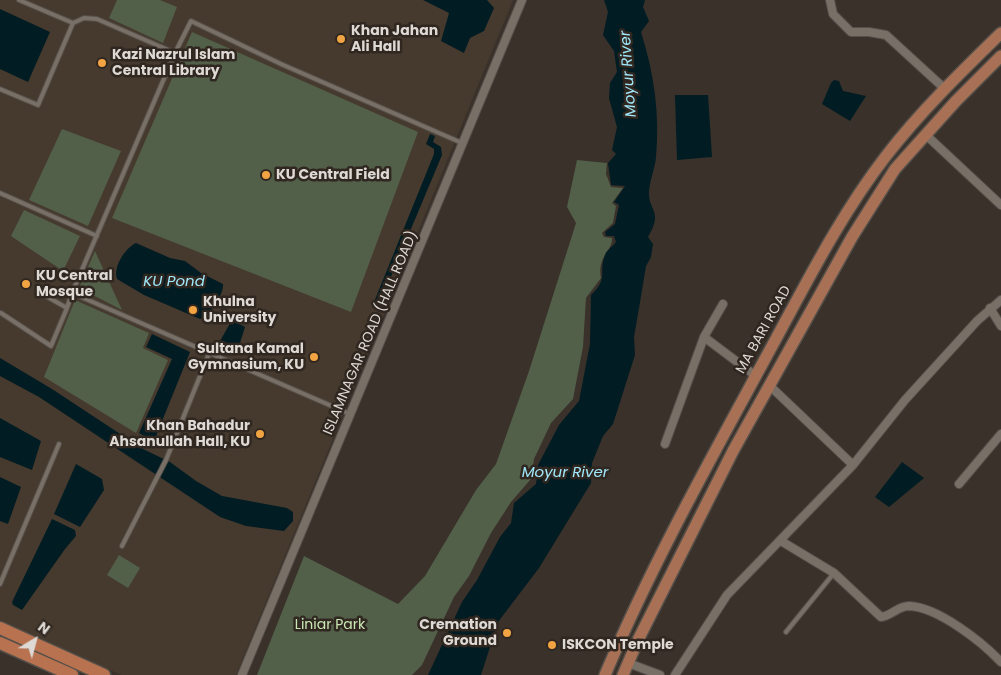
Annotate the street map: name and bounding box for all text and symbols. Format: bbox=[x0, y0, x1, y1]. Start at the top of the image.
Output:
place label: Khan Jahan Ali Hall bbox=[351, 23, 438, 56]
water label: Moyur River bbox=[617, 30, 641, 118]
marker: Khan Jahan Ali Hall bbox=[335, 33, 347, 45]
place label: Kazi Nazrul Islam Central Library bbox=[112, 47, 235, 80]
marker: Kazi Nazrul Islam Central Library bbox=[96, 57, 108, 69]
place label: KU Central Field bbox=[276, 167, 390, 183]
marker: KU Central Field bbox=[260, 169, 272, 181]
street label: ISLAMNAGAR ROAD (HALL ROAD) bbox=[320, 228, 422, 438]
place label: KU Central Mosque bbox=[36, 268, 113, 300]
water label: KU Pond bbox=[143, 273, 205, 291]
marker: KU Central Mosque bbox=[20, 278, 32, 290]
street label: MA BARI ROAD bbox=[733, 283, 795, 377]
place label: Khulna University bbox=[203, 294, 276, 326]
marker: Khulna University bbox=[187, 304, 199, 316]
place label: Sultana Kamal Gymnasium, KU bbox=[188, 341, 304, 374]
marker: Sultana Kamal Gymnasium, KU bbox=[308, 351, 320, 363]
place label: Khan Bahadur Ahsanullah Hall, KU bbox=[109, 418, 250, 451]
marker: Khan Bahadur Ahsanullah Hall, KU bbox=[254, 428, 266, 440]
water label: Moyur River bbox=[522, 464, 608, 482]
north arrow bbox=[10, 615, 60, 665]
text: N bbox=[34, 617, 54, 639]
park label: Liniar Park bbox=[295, 617, 365, 633]
place label: Cremation Ground bbox=[419, 617, 497, 650]
marker: Cremation Ground bbox=[501, 627, 513, 639]
place label: ISKCON Temple bbox=[562, 637, 674, 653]
marker: ISKCON Temple bbox=[546, 639, 558, 651]

